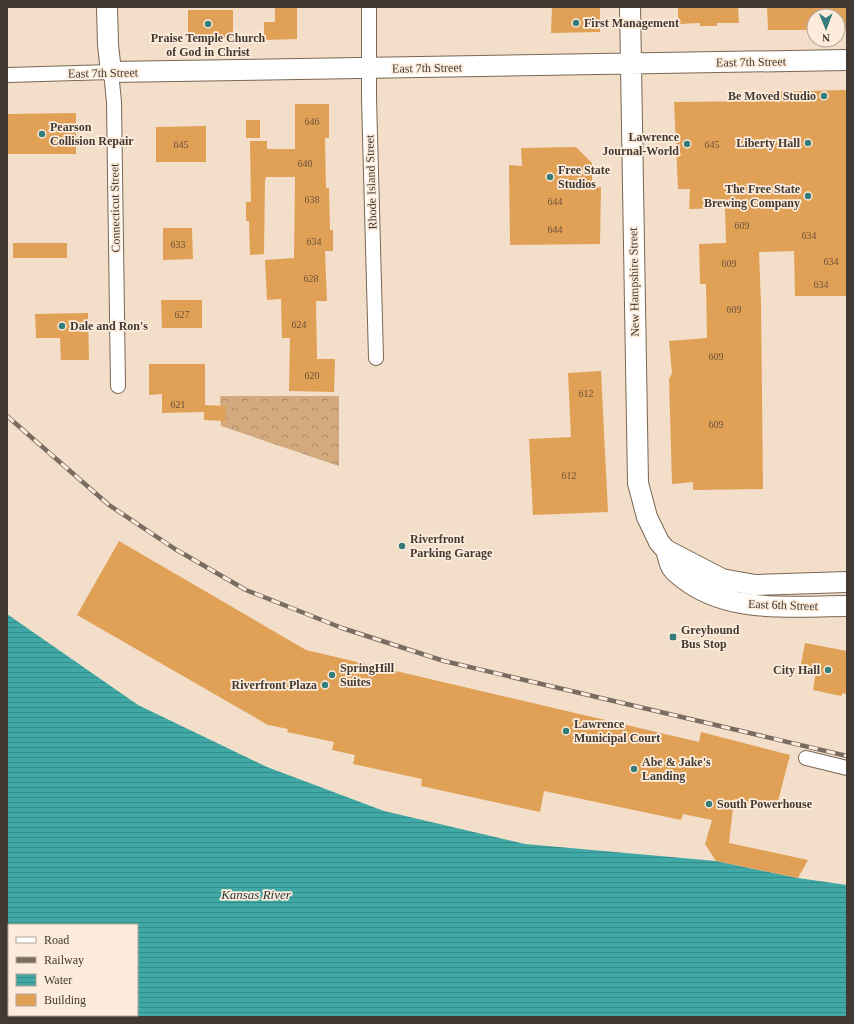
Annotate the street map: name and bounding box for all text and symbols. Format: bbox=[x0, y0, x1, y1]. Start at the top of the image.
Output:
north arrow bbox=[806, 8, 846, 48]
place label: First Management bbox=[584, 16, 679, 30]
marker: First Management bbox=[571, 18, 581, 28]
marker: Praise Temple Church of God in Christ bbox=[203, 19, 213, 29]
place label: Praise Temple Church of God in Christ bbox=[151, 31, 266, 59]
text: N bbox=[822, 32, 830, 44]
street label: East 7th Street bbox=[716, 54, 787, 70]
street label: East 7th Street bbox=[392, 60, 463, 76]
street label: East 7th Street bbox=[68, 65, 139, 81]
place label: Be Moved Studio bbox=[728, 89, 816, 103]
marker: Be Moved Studio bbox=[819, 91, 829, 101]
house number: 646 bbox=[305, 116, 320, 127]
place label: Pearson Collision Repair bbox=[50, 120, 134, 148]
marker: Pearson Collision Repair bbox=[37, 129, 47, 139]
place label: Lawrence Journal-World bbox=[602, 130, 680, 158]
street label: Rhode Island Street bbox=[362, 134, 380, 230]
place label: Liberty Hall bbox=[736, 136, 801, 150]
marker: Liberty Hall bbox=[803, 138, 813, 148]
house number: 645 bbox=[174, 139, 189, 150]
marker: Lawrence Journal-World bbox=[682, 139, 692, 149]
house number: 645 bbox=[705, 139, 720, 150]
house number: 640 bbox=[298, 158, 313, 169]
street label: Connecticut Street bbox=[107, 163, 123, 253]
place label: Free State Studios bbox=[558, 163, 611, 191]
marker: Free State Studios bbox=[545, 172, 555, 182]
place label: The Free State Brewing Company bbox=[704, 182, 801, 210]
marker: The Free State Brewing Company bbox=[803, 191, 813, 201]
house number: 638 bbox=[305, 194, 320, 205]
house number: 644 bbox=[548, 196, 563, 207]
house number: 609 bbox=[735, 220, 750, 231]
house number: 644 bbox=[548, 224, 563, 235]
street label: New Hampshire Street bbox=[626, 227, 642, 337]
house number: 634 bbox=[802, 230, 817, 241]
house number: 634 bbox=[307, 236, 322, 247]
house number: 633 bbox=[171, 239, 186, 250]
house number: 634 bbox=[824, 256, 839, 267]
house number: 609 bbox=[722, 258, 737, 269]
house number: 628 bbox=[304, 273, 319, 284]
house number: 634 bbox=[814, 279, 829, 290]
house number: 609 bbox=[727, 304, 742, 315]
house number: 627 bbox=[175, 309, 190, 320]
place label: Dale and Ron's bbox=[70, 319, 148, 333]
house number: 624 bbox=[292, 319, 307, 330]
marker: Dale and Ron's bbox=[57, 321, 67, 331]
house number: 609 bbox=[709, 351, 724, 362]
house number: 620 bbox=[305, 370, 320, 381]
house number: 612 bbox=[579, 388, 594, 399]
house number: 621 bbox=[171, 399, 186, 410]
house number: 609 bbox=[709, 419, 724, 430]
house number: 612 bbox=[562, 470, 577, 481]
place label: Riverfront Parking Garage bbox=[410, 532, 493, 560]
marker: Riverfront Parking Garage bbox=[397, 541, 407, 551]
street label: East 6th Street bbox=[748, 597, 819, 613]
place label: Greyhound Bus Stop bbox=[681, 623, 740, 651]
marker: Greyhound Bus Stop bbox=[668, 632, 678, 642]
place label: SpringHill Suites bbox=[340, 661, 395, 689]
place label: City Hall bbox=[773, 663, 821, 677]
marker: City Hall bbox=[823, 665, 833, 675]
marker: SpringHill Suites bbox=[327, 670, 337, 680]
place label: Riverfront Plaza bbox=[232, 678, 317, 692]
marker: Riverfront Plaza bbox=[320, 680, 330, 690]
place label: Lawrence Municipal Court bbox=[574, 717, 660, 745]
marker: Lawrence Municipal Court bbox=[561, 726, 571, 736]
place label: Abe & Jake's Landing bbox=[642, 755, 711, 783]
marker: Abe & Jake's Landing bbox=[629, 764, 639, 774]
place label: South Powerhouse bbox=[717, 797, 813, 811]
marker: South Powerhouse bbox=[704, 799, 714, 809]
water label: Kansas River bbox=[220, 887, 292, 902]
legend bbox=[8, 924, 138, 1016]
text: Road bbox=[44, 933, 69, 947]
text: Railway bbox=[44, 953, 84, 967]
text: Water bbox=[44, 973, 72, 987]
text: Building bbox=[44, 993, 86, 1007]

